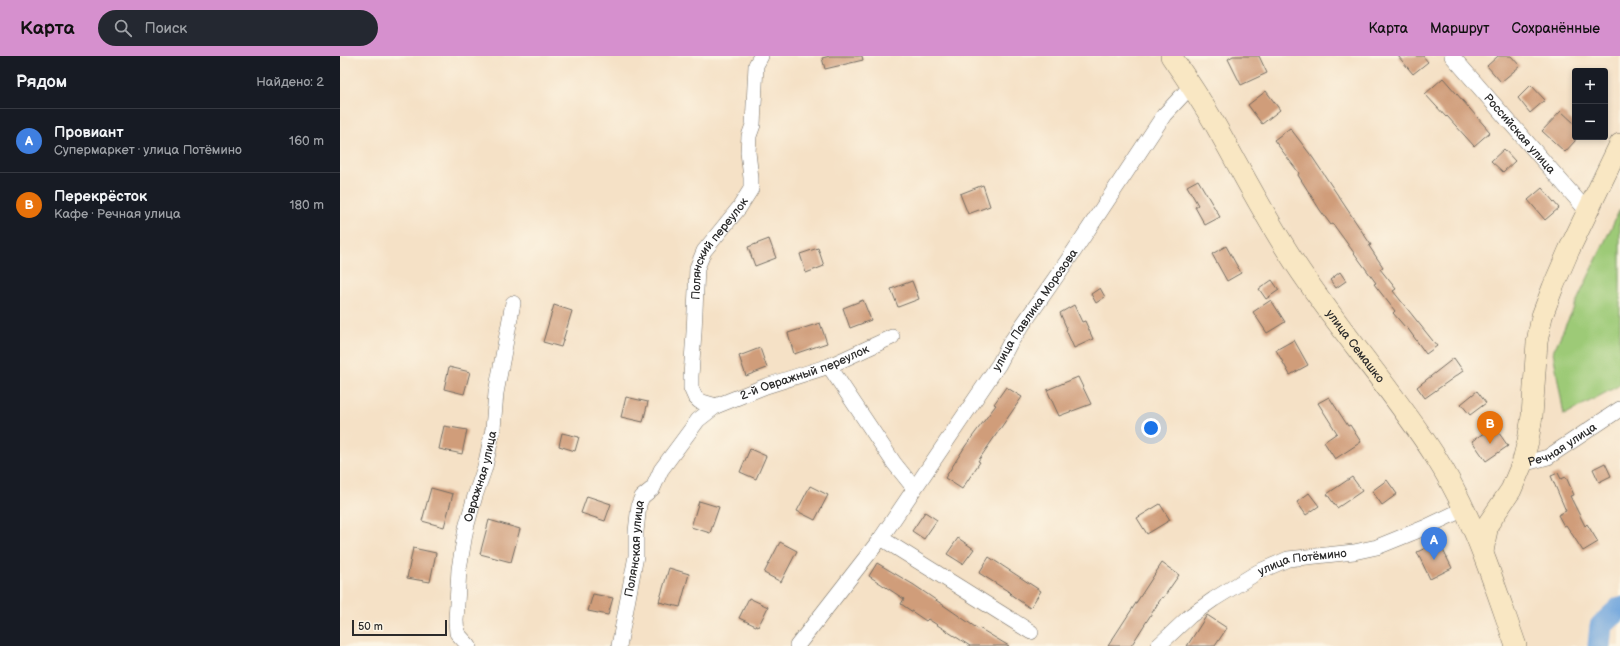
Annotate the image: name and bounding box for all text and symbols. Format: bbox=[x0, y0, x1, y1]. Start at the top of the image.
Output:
search box bbox=[98, 10, 378, 46]
text: Карта bbox=[20, 17, 74, 40]
icon: search bbox=[112, 17, 134, 39]
text: Поиск bbox=[144, 19, 187, 38]
text: Карта bbox=[1369, 20, 1408, 37]
text: Маршрут bbox=[1430, 20, 1490, 37]
text: Сохранённые bbox=[1512, 20, 1600, 37]
map controls bbox=[1572, 68, 1608, 140]
button: + bbox=[1572, 68, 1608, 104]
text: Рядом bbox=[16, 72, 67, 92]
text: Найдено: 2 bbox=[256, 74, 324, 90]
street label: Российская улица bbox=[1481, 90, 1559, 177]
button: − bbox=[1572, 104, 1608, 140]
text: Провиант bbox=[54, 123, 124, 142]
text: A bbox=[25, 133, 33, 149]
text: 160 m bbox=[289, 133, 324, 149]
text: Супермаркет · улица Потёмино bbox=[54, 142, 242, 158]
text: Перекрёсток bbox=[54, 187, 147, 206]
street label: Полянский переулок bbox=[688, 194, 752, 300]
text: B bbox=[24, 197, 34, 213]
text: 180 m bbox=[289, 197, 324, 213]
text: Кафе · Речная улица bbox=[54, 206, 181, 222]
street label: улица Павлика Морозова bbox=[989, 246, 1081, 374]
street label: улица Семашко bbox=[1323, 306, 1388, 386]
street label: 2-й Овражный переулок bbox=[738, 341, 872, 403]
pin: B bbox=[1477, 411, 1503, 444]
your location bbox=[1141, 418, 1161, 438]
street label: Речная улица bbox=[1526, 419, 1599, 470]
street label: Овражная улица bbox=[461, 429, 500, 524]
street label: Полянская улица bbox=[621, 497, 648, 598]
pin: A bbox=[1421, 527, 1447, 560]
street label: улица Потёмино bbox=[1255, 545, 1347, 579]
scale bar bbox=[352, 618, 447, 637]
text: 50 m bbox=[358, 620, 383, 633]

